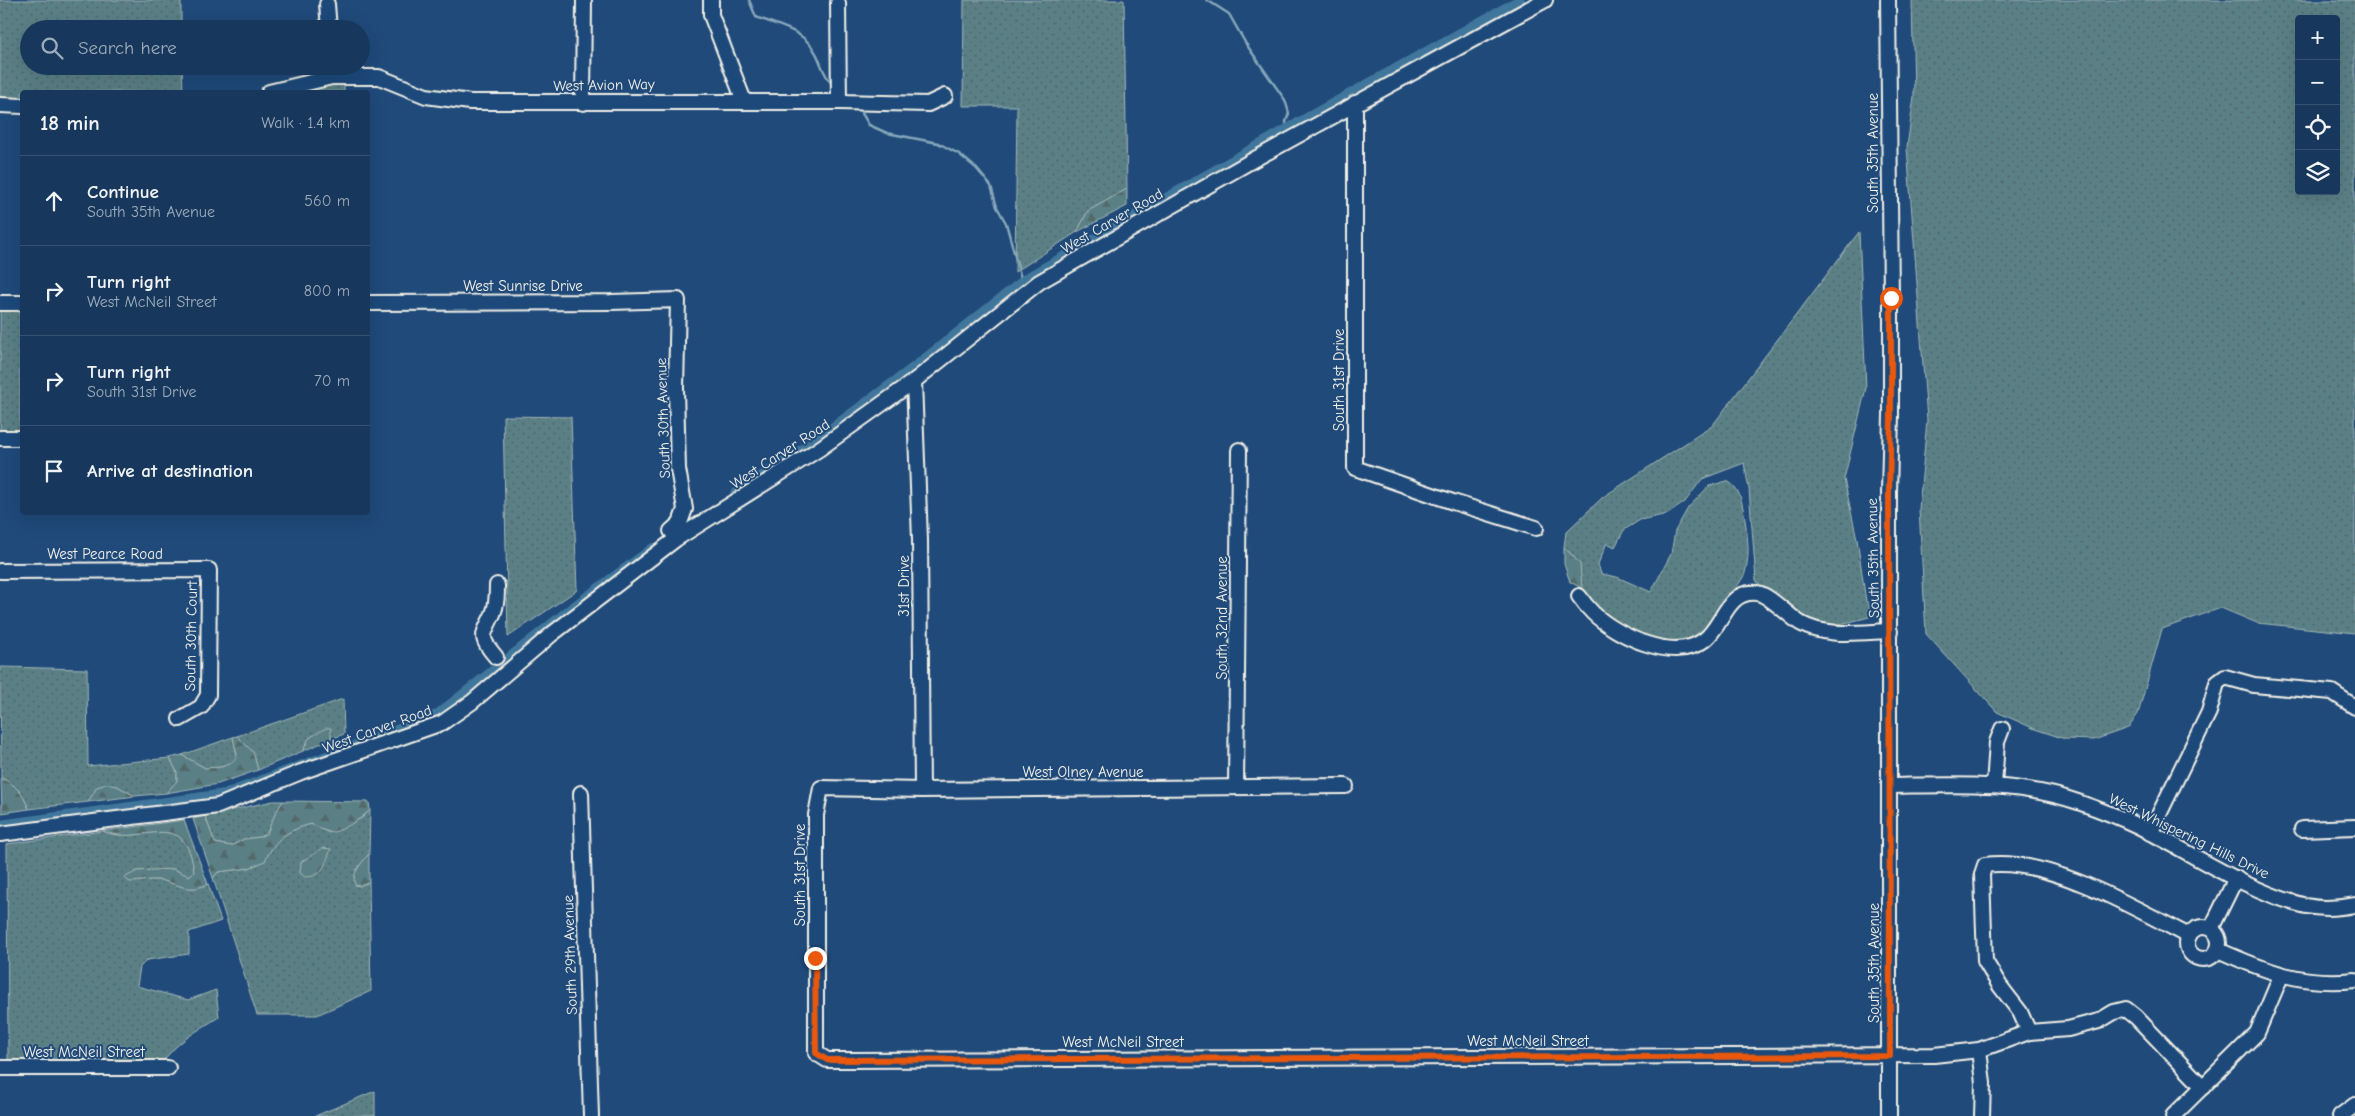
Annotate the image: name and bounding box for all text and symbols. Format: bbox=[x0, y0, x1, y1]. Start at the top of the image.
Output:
map controls bbox=[2295, 15, 2340, 195]
button: + bbox=[2295, 15, 2340, 60]
search box bbox=[20, 20, 370, 75]
icon: search bbox=[38, 34, 66, 62]
text: Search here bbox=[78, 37, 177, 59]
button: − bbox=[2295, 60, 2340, 105]
street label: West Avion Way bbox=[553, 75, 655, 95]
street label: South 35th Avenue bbox=[1864, 93, 1882, 213]
button: locate bbox=[2295, 105, 2340, 150]
text: 18 min bbox=[40, 111, 100, 135]
text: Walk · 1.4 km bbox=[261, 114, 350, 132]
button: layers bbox=[2295, 150, 2340, 195]
text: Continue bbox=[87, 181, 159, 203]
street label: West Carver Road bbox=[1058, 185, 1166, 257]
icon: ahead bbox=[40, 187, 68, 215]
text: 560 m bbox=[304, 192, 350, 210]
text: South 35th Avenue bbox=[87, 203, 215, 221]
text: Turn right bbox=[87, 271, 171, 293]
icon: right bbox=[40, 277, 68, 305]
street label: West Sunrise Drive bbox=[463, 277, 583, 295]
text: 800 m bbox=[304, 282, 350, 300]
route start bbox=[1880, 287, 1903, 310]
text: West McNeil Street bbox=[87, 293, 217, 311]
street label: South 31st Drive bbox=[1330, 328, 1348, 431]
street label: South 30th Avenue bbox=[652, 357, 674, 479]
text: Turn right bbox=[87, 361, 171, 383]
icon: right bbox=[40, 367, 68, 395]
text: 70 m bbox=[314, 372, 350, 390]
text: South 31st Drive bbox=[87, 383, 196, 401]
street label: West Carver Road bbox=[727, 415, 833, 493]
icon: arrive bbox=[40, 457, 68, 485]
text: Arrive at destination bbox=[87, 460, 253, 482]
street label: South 35th Avenue bbox=[1863, 497, 1883, 618]
street label: West Pearce Road bbox=[47, 545, 163, 563]
street label: 31st Drive bbox=[895, 555, 913, 617]
street label: South 32nd Avenue bbox=[1213, 556, 1231, 680]
street label: South 30th Court bbox=[181, 580, 201, 691]
street label: West Carver Road bbox=[320, 701, 434, 757]
street label: West Olney Avenue bbox=[1022, 763, 1144, 781]
street label: West Whispering Hills Drive bbox=[2106, 789, 2273, 883]
street label: South 31st Drive bbox=[791, 823, 809, 926]
street label: South 29th Avenue bbox=[559, 894, 581, 1015]
street label: South 35th Avenue bbox=[1865, 903, 1883, 1023]
route end bbox=[804, 947, 827, 970]
street label: West McNeil Street bbox=[1467, 1032, 1589, 1050]
street label: West McNeil Street bbox=[1062, 1033, 1184, 1051]
street label: West McNeil Street bbox=[23, 1043, 145, 1061]

